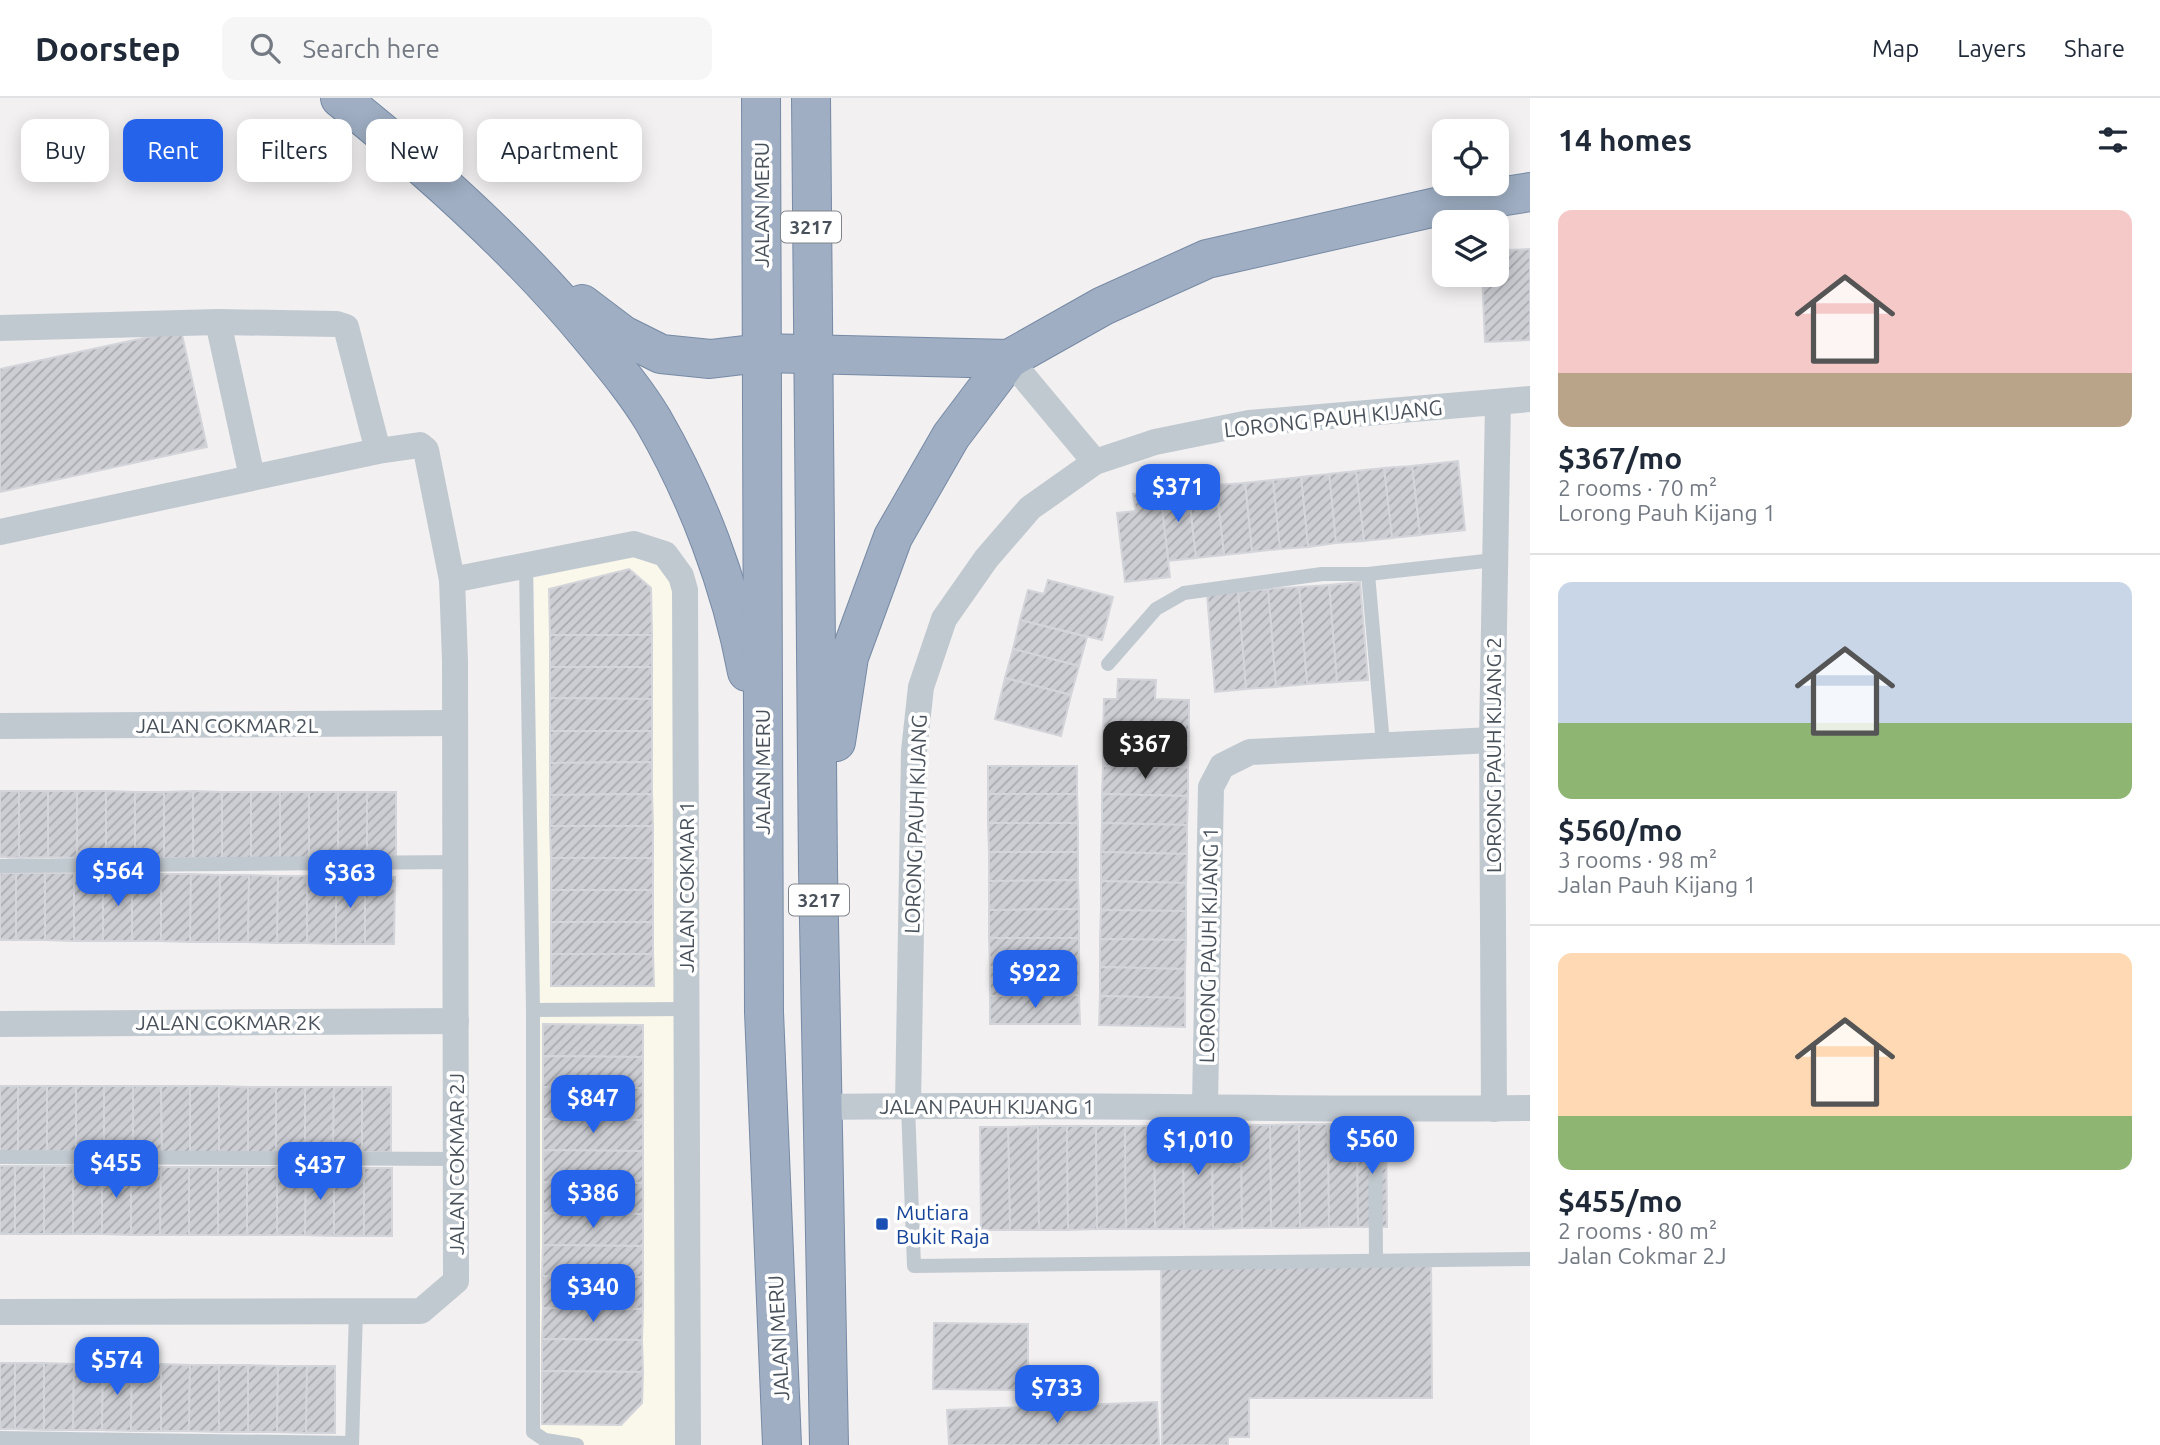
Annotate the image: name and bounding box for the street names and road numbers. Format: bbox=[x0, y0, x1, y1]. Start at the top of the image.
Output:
street label: JALAN MERU bbox=[749, 142, 773, 268]
road number: 3217 bbox=[781, 211, 841, 242]
street label: LORONG PAUH KIJANG bbox=[1223, 395, 1443, 441]
street label: LORONG PAUH KIJANG 2 bbox=[1481, 637, 1505, 873]
street label: JALAN MERU bbox=[750, 709, 774, 835]
street label: JALAN COKMAR 2L bbox=[136, 713, 319, 737]
street label: LORONG PAUH KIJANG bbox=[899, 714, 931, 934]
street label: JALAN COKMAR 1 bbox=[674, 801, 698, 973]
street label: LORONG PAUH KIJANG 1 bbox=[1194, 827, 1222, 1063]
road number: 3217 bbox=[789, 884, 849, 916]
street label: JALAN COKMAR 2K bbox=[136, 1010, 321, 1034]
street label: JALAN COKMAR 2J bbox=[444, 1073, 468, 1255]
street label: JALAN PAUH KIJANG 1 bbox=[879, 1094, 1095, 1118]
street label: JALAN MERU bbox=[763, 1274, 793, 1402]

